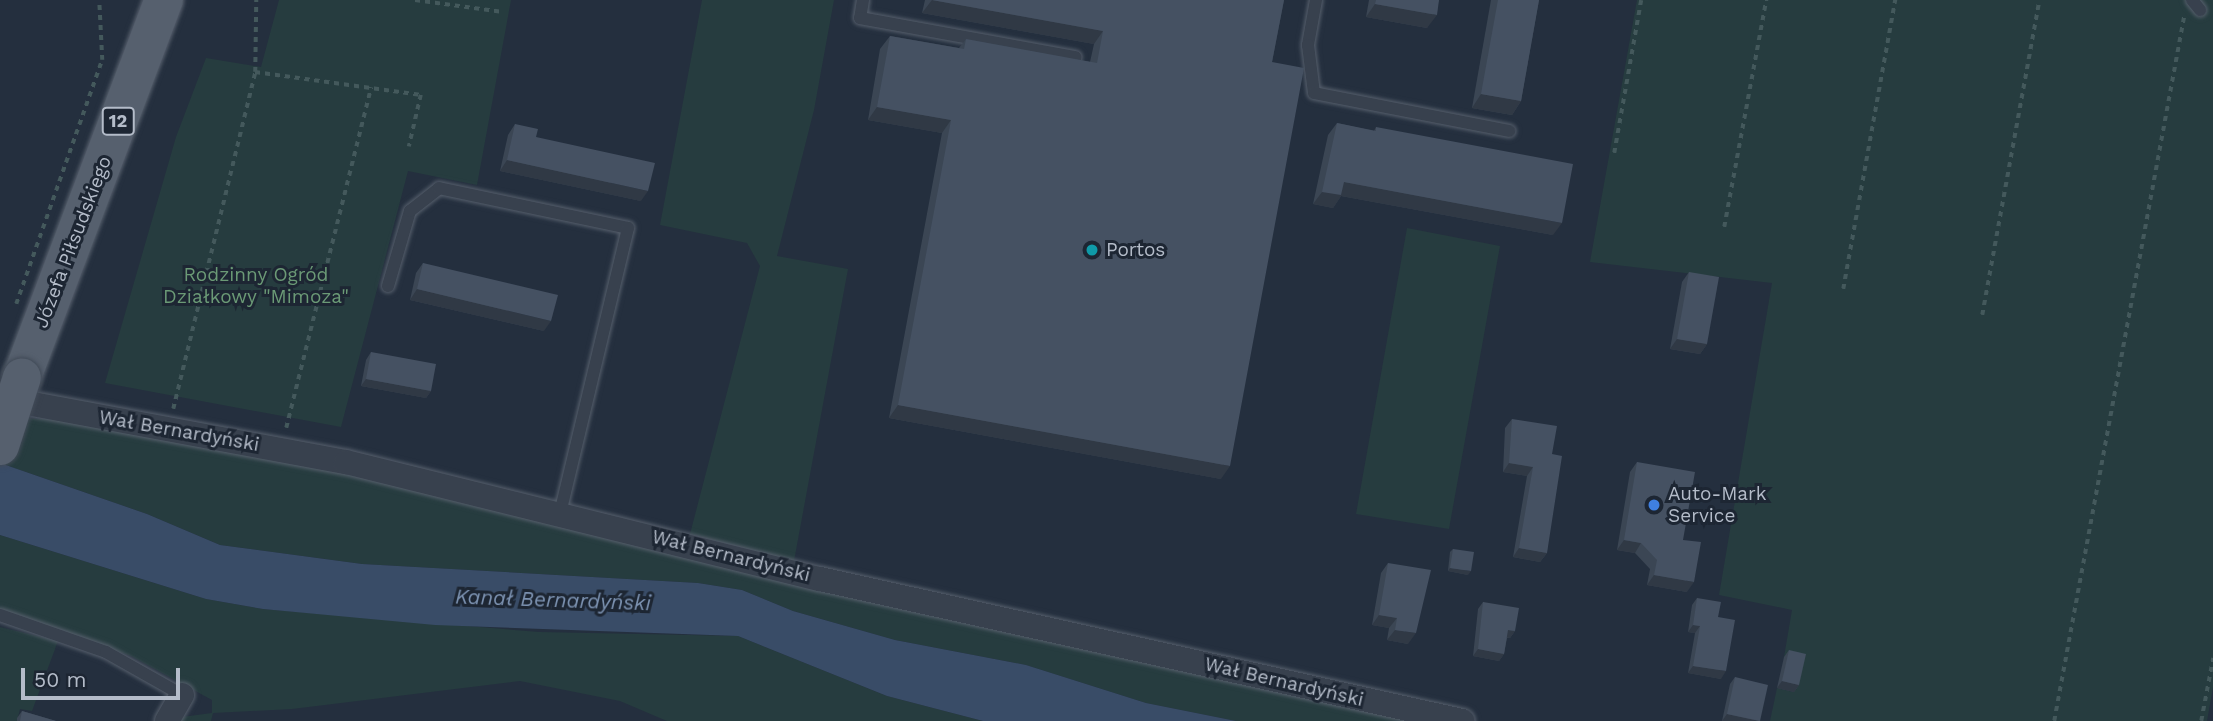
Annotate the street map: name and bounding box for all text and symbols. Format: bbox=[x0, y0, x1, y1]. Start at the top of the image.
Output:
road number: 12 bbox=[100, 106, 136, 136]
street label: Józefa Piłsudskiego bbox=[30, 153, 116, 331]
place label: Portos bbox=[1106, 239, 1165, 261]
marker: Portos bbox=[1084, 242, 1100, 258]
park label: Rodzinny Ogród Działkowy "Mimoza" bbox=[163, 264, 349, 308]
street label: Wał Bernardyński bbox=[97, 406, 261, 456]
place label: Auto-Mark Service bbox=[1668, 483, 1767, 527]
marker: Auto-Mark Service bbox=[1646, 497, 1662, 513]
street label: Wał Bernardyński bbox=[650, 525, 812, 587]
water label: Kanał Bernardyński bbox=[455, 584, 651, 616]
street label: Wał Bernardyński bbox=[1202, 653, 1366, 711]
scale bar bbox=[24, 654, 184, 698]
text: 50 m bbox=[34, 667, 86, 692]

